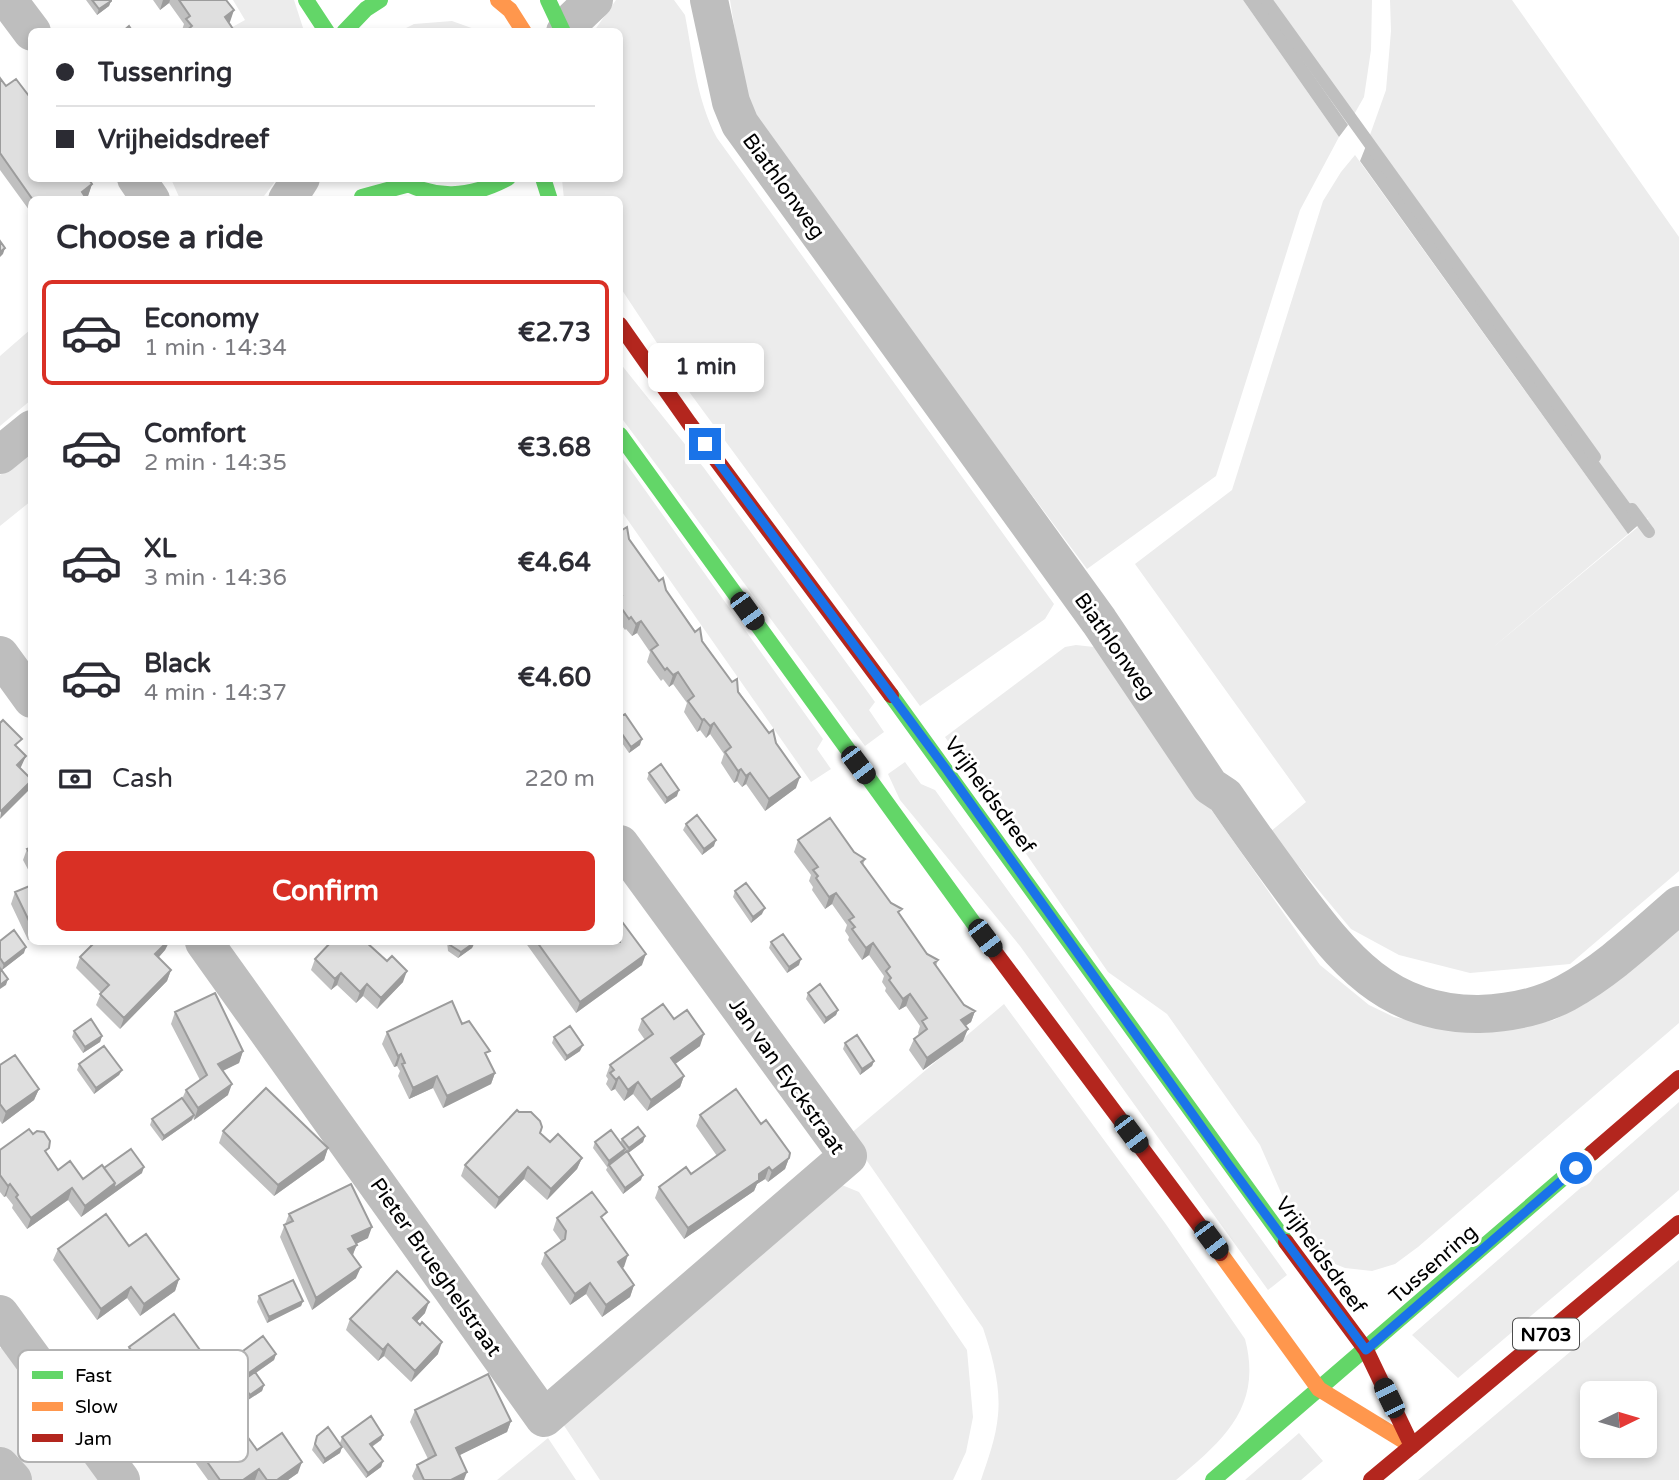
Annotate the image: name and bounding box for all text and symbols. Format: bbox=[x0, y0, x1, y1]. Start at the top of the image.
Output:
text: Tussenring bbox=[98, 57, 232, 88]
text: Vrijheidsdreef bbox=[98, 124, 269, 155]
street label: Biathlonweg bbox=[737, 129, 830, 244]
text: Choose a ride bbox=[56, 219, 263, 257]
icon: car bbox=[60, 301, 123, 364]
text: Economy bbox=[144, 303, 259, 334]
text: €2.73 bbox=[518, 317, 591, 348]
text: 1 min · 14:34 bbox=[144, 334, 287, 362]
callout: 1 min bbox=[647, 342, 763, 392]
text: 1 min bbox=[675, 353, 737, 381]
icon: car bbox=[60, 416, 123, 479]
text: Comfort bbox=[144, 418, 246, 449]
route end bbox=[689, 428, 721, 460]
text: €3.68 bbox=[518, 432, 591, 463]
text: 2 min · 14:35 bbox=[144, 449, 287, 477]
icon: car bbox=[60, 531, 123, 594]
text: XL bbox=[144, 533, 176, 564]
text: €4.64 bbox=[518, 547, 591, 578]
text: 3 min · 14:36 bbox=[144, 564, 287, 592]
car bbox=[727, 588, 768, 634]
street label: Biathlonweg bbox=[1069, 588, 1160, 704]
icon: car bbox=[60, 646, 123, 709]
text: Black bbox=[144, 648, 211, 679]
text: €4.60 bbox=[518, 662, 591, 693]
text: 4 min · 14:37 bbox=[144, 679, 287, 707]
street label: Vrijheidsdreef bbox=[939, 732, 1040, 859]
car bbox=[837, 742, 880, 788]
icon: cash bbox=[56, 760, 94, 798]
text: Cash bbox=[112, 763, 173, 794]
text: 220 m bbox=[525, 765, 595, 793]
button: Confirm bbox=[56, 851, 595, 931]
car bbox=[964, 915, 1007, 961]
street label: Jan van Eyckstraat bbox=[723, 993, 850, 1159]
car bbox=[1110, 1111, 1153, 1157]
route start bbox=[1560, 1152, 1592, 1184]
street label: Pieter Brueghelstraat bbox=[365, 1173, 507, 1361]
street label: Vrijheidsdreef bbox=[1270, 1192, 1371, 1319]
car bbox=[1190, 1217, 1233, 1263]
street label: Tussenring bbox=[1384, 1219, 1482, 1309]
road number: N703 bbox=[1513, 1318, 1579, 1350]
legend bbox=[18, 1350, 248, 1462]
text: Fast bbox=[75, 1365, 112, 1387]
car bbox=[1371, 1375, 1408, 1421]
north arrow bbox=[1580, 1381, 1657, 1458]
map controls bbox=[1580, 1381, 1657, 1458]
text: Slow bbox=[75, 1396, 118, 1418]
text: Jam bbox=[75, 1428, 112, 1450]

